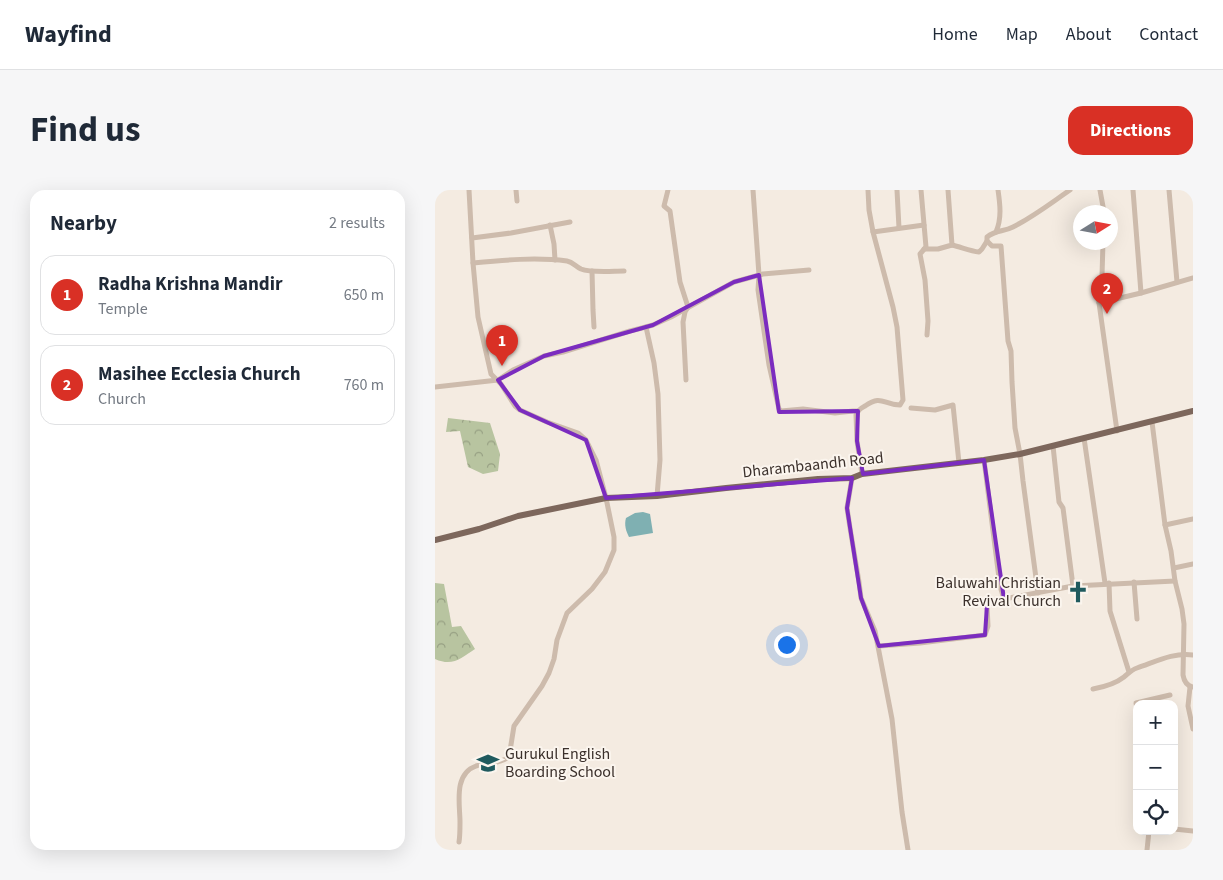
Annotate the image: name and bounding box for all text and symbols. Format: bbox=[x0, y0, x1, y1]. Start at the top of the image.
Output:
text: Wayfind bbox=[25, 17, 112, 52]
text: Home bbox=[932, 22, 978, 47]
text: Map bbox=[1006, 22, 1038, 47]
text: About bbox=[1066, 22, 1111, 47]
text: Contact bbox=[1139, 22, 1198, 47]
text: Find us bbox=[30, 105, 140, 155]
button: Directions bbox=[1068, 106, 1193, 155]
north arrow bbox=[1073, 205, 1118, 250]
text: Nearby bbox=[50, 208, 117, 238]
text: 2 results bbox=[329, 212, 385, 234]
text: Radha Krishna Mandir bbox=[98, 271, 283, 298]
pin: 2 bbox=[1091, 273, 1123, 314]
text: 1 bbox=[63, 284, 71, 306]
text: 650 m bbox=[344, 284, 384, 306]
text: Temple bbox=[98, 298, 148, 320]
pin: 1 bbox=[486, 325, 518, 366]
text: Masihee Ecclesia Church bbox=[98, 361, 301, 388]
text: 2 bbox=[63, 374, 71, 396]
text: 760 m bbox=[344, 374, 384, 396]
text: Church bbox=[98, 388, 146, 410]
street label: Dharambaandh Road bbox=[741, 447, 885, 483]
place label: Baluwahi Christian Revival Church bbox=[936, 572, 1061, 612]
church icon: Baluwahi Christian Revival Church bbox=[1065, 579, 1091, 605]
your location bbox=[774, 632, 800, 658]
map controls bbox=[1133, 700, 1178, 835]
button: + bbox=[1133, 700, 1178, 745]
place label: Gurukul English Boarding School bbox=[505, 743, 615, 783]
button: − bbox=[1133, 745, 1178, 790]
school or university icon: Gurukul English Boarding School bbox=[475, 750, 501, 776]
button: locate bbox=[1133, 790, 1178, 835]

